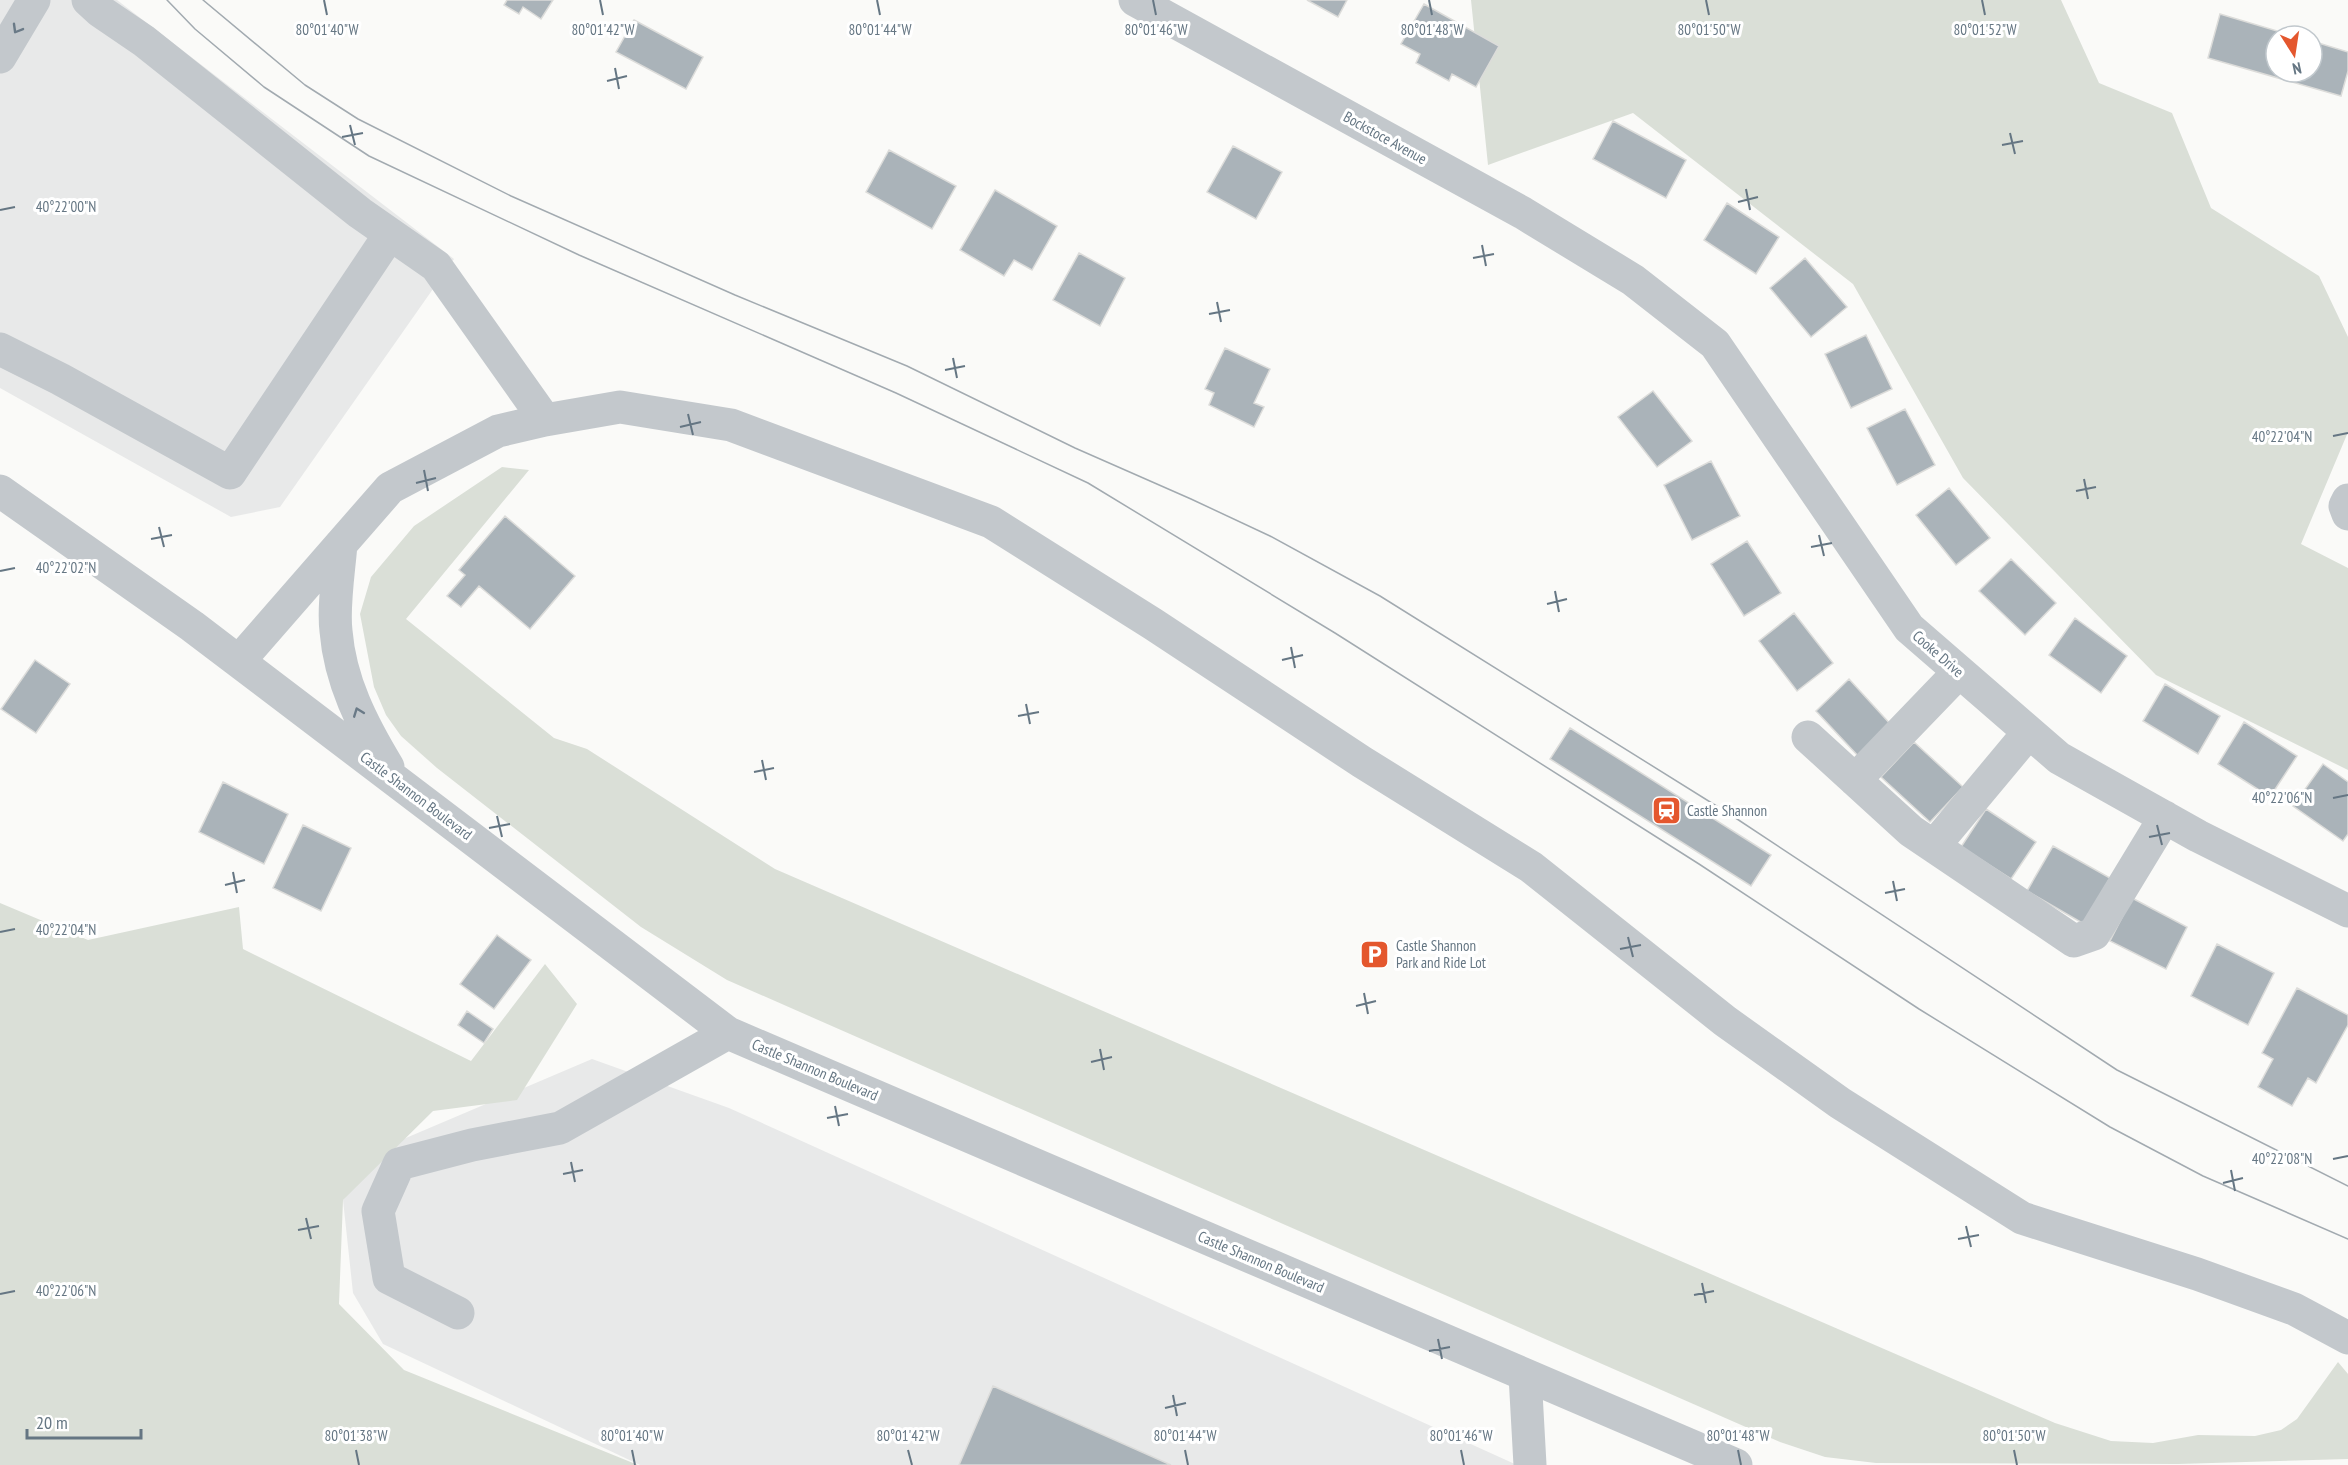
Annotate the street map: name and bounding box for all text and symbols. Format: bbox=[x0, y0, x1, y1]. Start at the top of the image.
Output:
text: 80°01'40"W bbox=[295, 20, 359, 39]
text: 80°01'42"W bbox=[571, 20, 635, 39]
text: 80°01'44"W bbox=[848, 20, 912, 39]
text: 80°01'46"W bbox=[1124, 20, 1188, 39]
text: 80°01'48"W bbox=[1400, 20, 1464, 39]
text: 80°01'50"W bbox=[1677, 20, 1741, 39]
text: 80°01'52"W bbox=[1953, 20, 2017, 39]
one-way arrow bbox=[13, 23, 24, 33]
north arrow bbox=[2264, 24, 2324, 84]
text: N bbox=[2291, 58, 2303, 79]
street label: Bockstoce Avenue bbox=[1340, 107, 1430, 168]
text: 40°22'00"N bbox=[36, 197, 96, 216]
text: 40°22'04"N bbox=[2252, 427, 2312, 446]
text: 40°22'02"N bbox=[36, 558, 96, 577]
street label: Cooke Drive bbox=[1909, 626, 1968, 681]
one-way arrow bbox=[352, 707, 365, 718]
street label: Castle Shannon Boulevard bbox=[357, 747, 476, 844]
text: 40°22'06"N bbox=[2252, 788, 2312, 807]
station icon: Castle Shannon bbox=[1650, 795, 1682, 827]
place label: Castle Shannon bbox=[1687, 801, 1767, 820]
text: 40°22'04"N bbox=[36, 920, 96, 939]
place label: Castle Shannon Park and Ride Lot bbox=[1396, 936, 1486, 972]
parking icon: Castle Shannon Park and Ride Lot bbox=[1359, 939, 1391, 971]
street label: Castle Shannon Boulevard bbox=[749, 1034, 881, 1105]
text: 40°22'08"N bbox=[2252, 1149, 2312, 1168]
street label: Castle Shannon Boulevard bbox=[1195, 1226, 1327, 1297]
text: 40°22'06"N bbox=[36, 1281, 96, 1300]
scale bar bbox=[27, 1402, 141, 1440]
text: 20 m bbox=[36, 1411, 68, 1434]
text: 80°01'38"W bbox=[324, 1426, 388, 1445]
text: 80°01'40"W bbox=[600, 1426, 664, 1445]
text: 80°01'42"W bbox=[876, 1426, 940, 1445]
text: 80°01'44"W bbox=[1153, 1426, 1217, 1445]
text: 80°01'46"W bbox=[1429, 1426, 1493, 1445]
text: 80°01'48"W bbox=[1706, 1426, 1770, 1445]
text: 80°01'50"W bbox=[1982, 1426, 2046, 1445]

